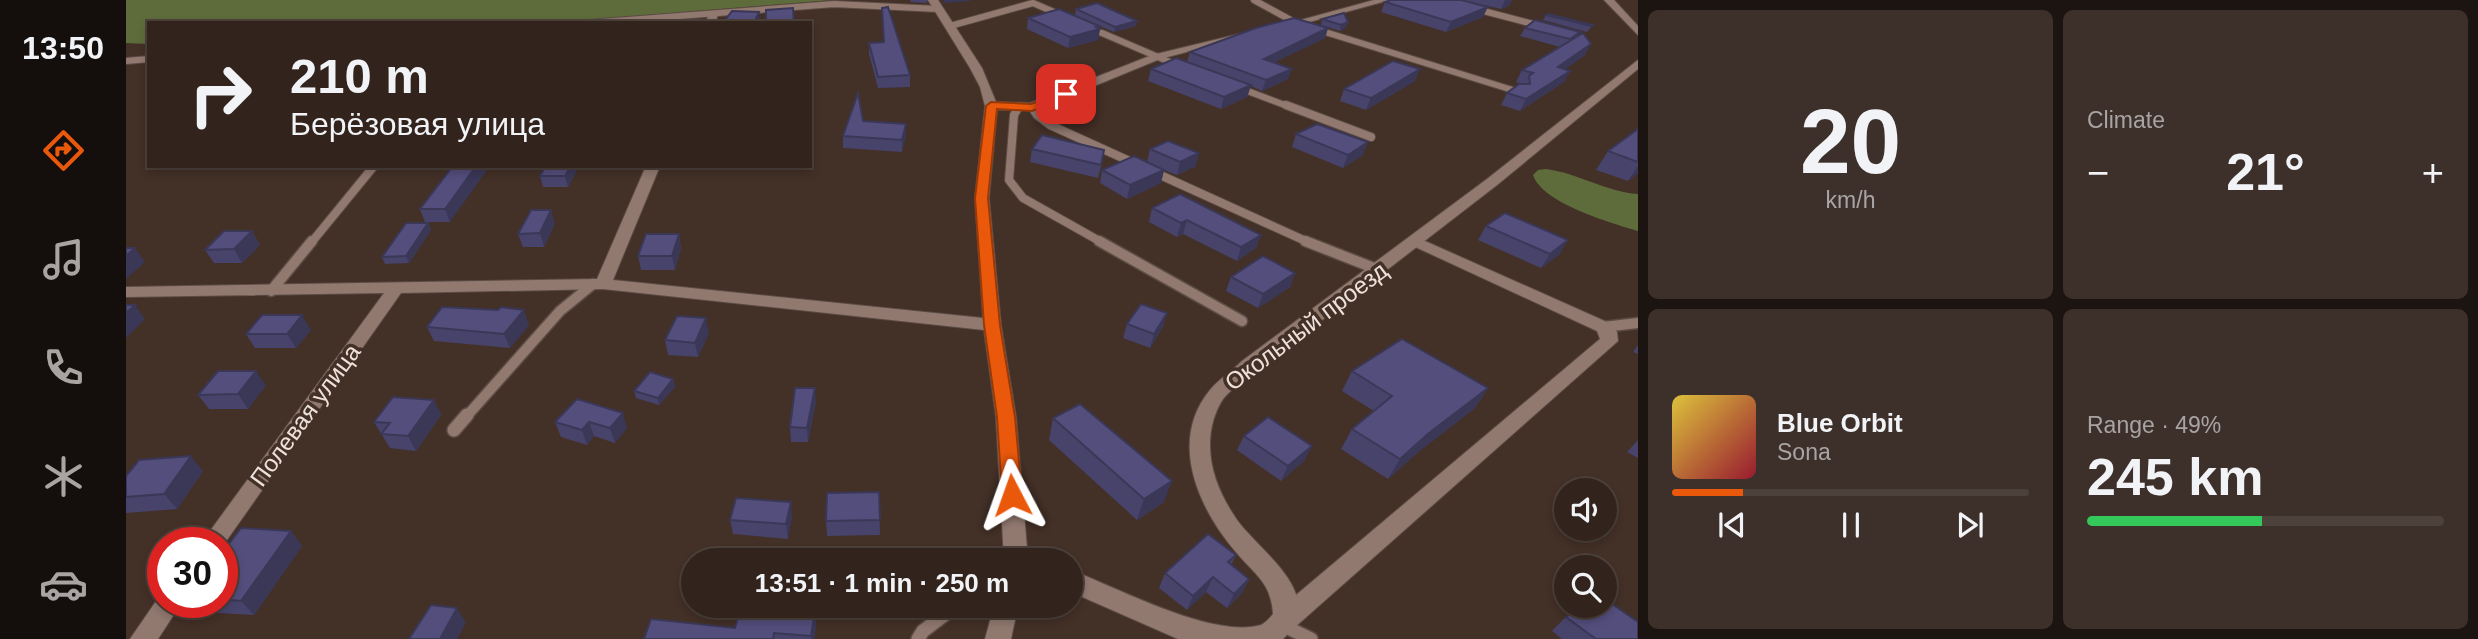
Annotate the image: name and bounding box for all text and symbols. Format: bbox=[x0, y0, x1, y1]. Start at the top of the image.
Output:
text: 13:50 bbox=[22, 30, 104, 66]
icon: right bbox=[175, 49, 266, 140]
text: 210 m bbox=[290, 49, 429, 103]
pin bbox=[1036, 64, 1096, 124]
icon: arrive bbox=[1047, 75, 1085, 113]
text: 20 bbox=[1800, 91, 1901, 192]
text: Берёзовая улица bbox=[290, 106, 545, 142]
text: Climate bbox=[2087, 107, 2165, 133]
icon: directions bbox=[39, 126, 88, 175]
text: 21° bbox=[2226, 143, 2305, 201]
text: − bbox=[2087, 152, 2109, 194]
text: + bbox=[2422, 152, 2444, 194]
text: km/h bbox=[1826, 187, 1875, 213]
icon: music bbox=[39, 235, 88, 284]
street label: Окольный проезд bbox=[1219, 256, 1393, 396]
street label: Полевая улица bbox=[244, 338, 366, 491]
icon: phone bbox=[39, 343, 88, 392]
text: Blue Orbit bbox=[1777, 408, 1903, 438]
text: Range · 49% bbox=[2087, 412, 2221, 438]
text: Sona bbox=[1777, 439, 1831, 465]
text: 245 km bbox=[2087, 448, 2263, 506]
icon: climate bbox=[39, 452, 88, 501]
position arrow bbox=[975, 458, 1049, 532]
map controls bbox=[1554, 478, 1617, 618]
button: sound bbox=[1554, 478, 1617, 541]
icon: previous bbox=[1713, 506, 1751, 544]
icon: pause bbox=[1832, 506, 1870, 544]
icon: next bbox=[1951, 506, 1989, 544]
speed limit sign: 30 bbox=[147, 527, 238, 618]
button: search bbox=[1554, 555, 1617, 618]
icon: car bbox=[39, 560, 88, 609]
text: 13:51 · 1 min · 250 m bbox=[755, 568, 1009, 598]

